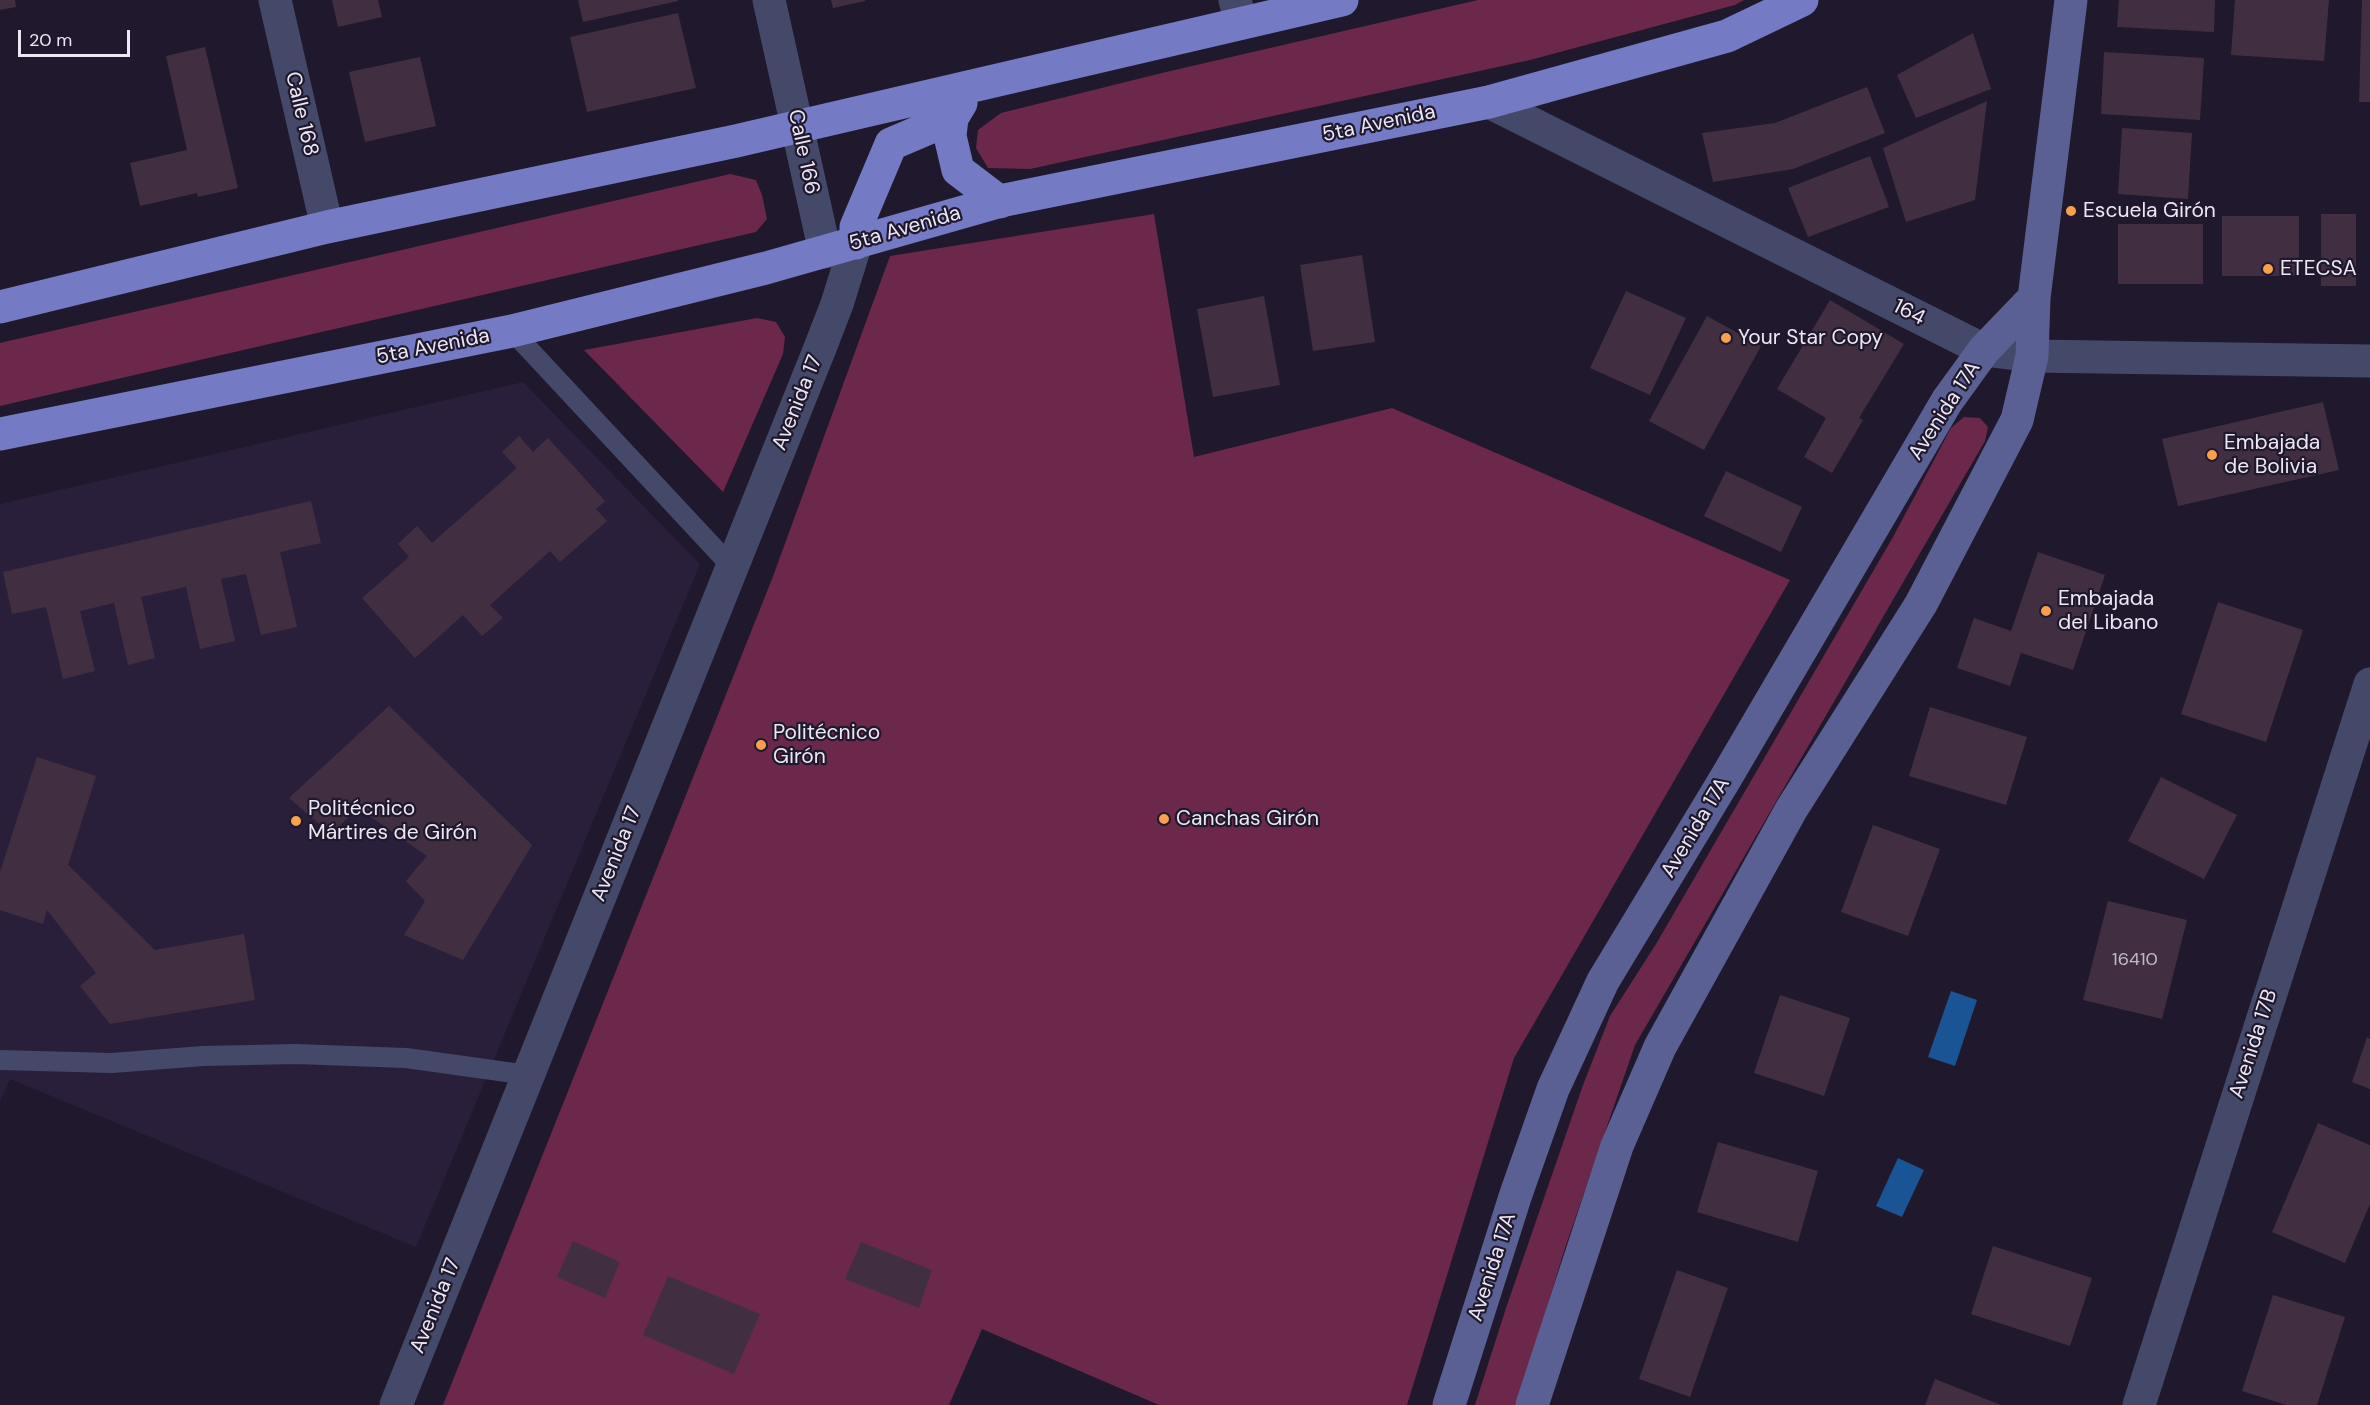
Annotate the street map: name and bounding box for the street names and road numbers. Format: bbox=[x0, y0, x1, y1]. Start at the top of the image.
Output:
street label: Calle 168 bbox=[279, 69, 323, 159]
street label: 5ta Avenida bbox=[1320, 100, 1438, 148]
street label: Calle 166 bbox=[782, 107, 824, 197]
street label: 5ta Avenida bbox=[846, 201, 964, 257]
street label: 164 bbox=[1889, 294, 1929, 332]
street label: 5ta Avenida bbox=[374, 324, 492, 370]
street label: Avenida 17 bbox=[768, 352, 828, 454]
street label: Avenida 17A bbox=[1904, 357, 1986, 465]
street label: Avenida 17A bbox=[1656, 773, 1736, 883]
street label: Avenida 17 bbox=[587, 803, 647, 905]
street label: Avenida 17B bbox=[2225, 986, 2283, 1102]
street label: Avenida 17A bbox=[1464, 1210, 1522, 1324]
street label: Avenida 17 bbox=[406, 1255, 466, 1357]

